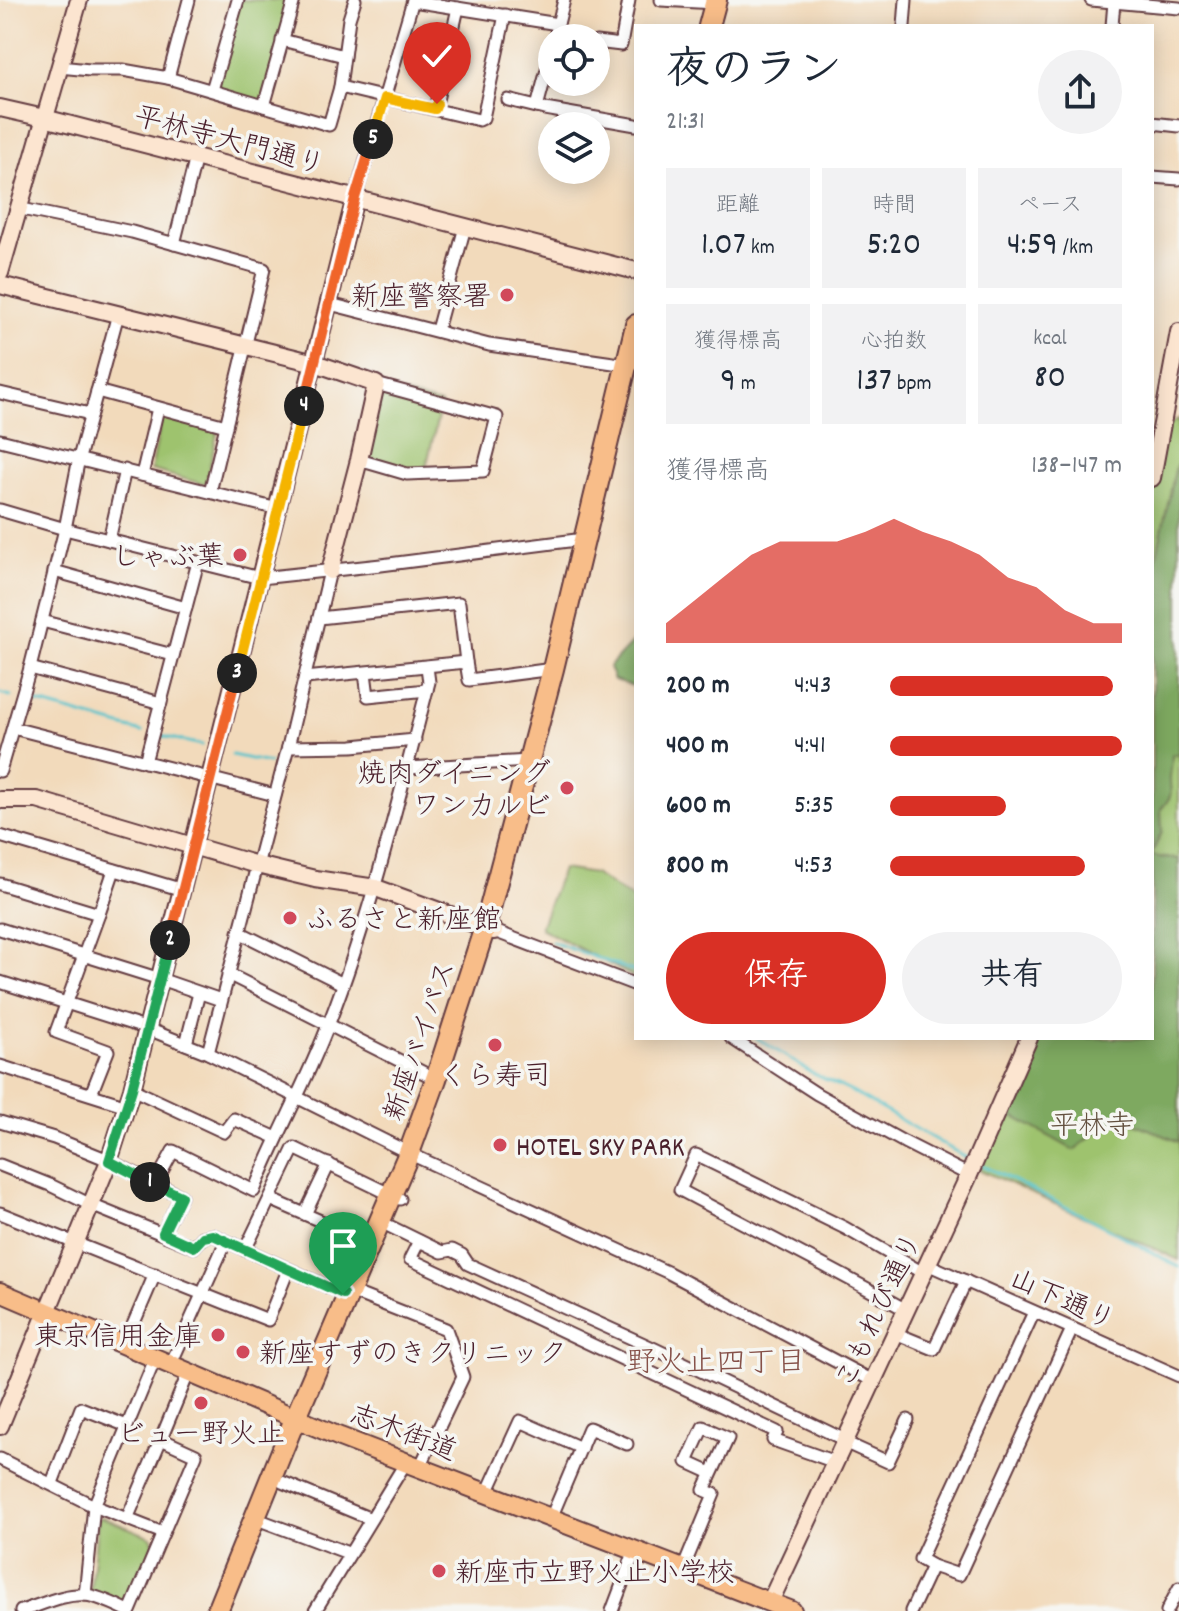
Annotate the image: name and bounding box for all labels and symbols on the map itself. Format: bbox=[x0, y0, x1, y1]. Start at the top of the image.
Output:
pin bbox=[403, 22, 471, 104]
street label: 平林寺大門通り bbox=[129, 99, 329, 189]
pin: 5 bbox=[353, 119, 393, 159]
place label: 新座警察署 bbox=[351, 280, 491, 320]
marker: 新座警察署 bbox=[498, 286, 516, 304]
pin: 4 bbox=[284, 386, 324, 426]
place label: しゃぶ葉 bbox=[112, 540, 224, 580]
marker: しゃぶ葉 bbox=[231, 546, 249, 564]
pin: 3 bbox=[217, 653, 257, 693]
place label: 焼肉ダイニング ワンカルビ bbox=[358, 757, 551, 829]
marker: 焼肉ダイニング ワンカルビ bbox=[558, 779, 576, 797]
place label: ふるさと新座館 bbox=[306, 903, 501, 943]
marker: ふるさと新座館 bbox=[281, 909, 299, 927]
pin: 2 bbox=[150, 920, 190, 960]
street label: 新座バイパス bbox=[377, 956, 469, 1127]
marker: くら寿司 bbox=[486, 1036, 504, 1054]
place label: くら寿司 bbox=[439, 1059, 551, 1099]
park label: 平林寺 bbox=[1050, 1109, 1134, 1149]
place label: HOTEL SKY PARK bbox=[516, 1130, 685, 1170]
marker: HOTEL SKY PARK bbox=[491, 1136, 509, 1154]
pin: 1 bbox=[130, 1162, 170, 1202]
pin bbox=[309, 1212, 377, 1294]
street label: こもれび通り bbox=[828, 1228, 935, 1397]
street label: 山下通り bbox=[1002, 1262, 1120, 1344]
place label: 東京信用金庫 bbox=[34, 1320, 202, 1360]
marker: 東京信用金庫 bbox=[209, 1326, 227, 1344]
place label: 新座すずのきクリニック bbox=[259, 1337, 567, 1377]
marker: 新座すずのきクリニック bbox=[234, 1343, 252, 1361]
district label: 野火止四丁目 bbox=[626, 1344, 806, 1387]
marker: ビュー野火止 bbox=[192, 1394, 210, 1412]
street label: 志木街道 bbox=[343, 1397, 462, 1474]
place label: ビュー野火止 bbox=[117, 1417, 285, 1457]
place label: 新座市立野火止小学校 bbox=[455, 1556, 735, 1596]
marker: 新座市立野火止小学校 bbox=[430, 1562, 448, 1580]

